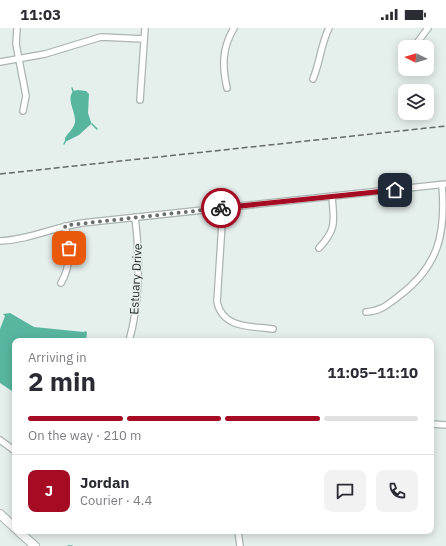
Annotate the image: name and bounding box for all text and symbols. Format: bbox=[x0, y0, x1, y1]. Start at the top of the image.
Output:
text: 11:03 bbox=[20, 5, 61, 24]
north arrow bbox=[398, 40, 434, 76]
map controls bbox=[398, 40, 434, 120]
button: layers bbox=[398, 84, 434, 120]
pin bbox=[378, 173, 412, 207]
icon: home bbox=[384, 179, 406, 201]
courier bbox=[201, 188, 241, 228]
icon: bike bbox=[210, 197, 232, 219]
pin bbox=[52, 231, 86, 265]
icon: bag bbox=[58, 237, 80, 259]
street label: Estuary Drive bbox=[126, 243, 145, 315]
text: Arriving in bbox=[28, 349, 87, 366]
text: 11:05–11:10 bbox=[327, 363, 418, 382]
text: 2 min bbox=[28, 364, 96, 398]
text: On the way · 210 m bbox=[28, 427, 141, 444]
button: chat bbox=[324, 470, 366, 512]
button: phone bbox=[376, 470, 418, 512]
text: Jordan bbox=[80, 473, 129, 492]
text: J bbox=[45, 481, 53, 500]
text: Courier · 4.4 bbox=[80, 492, 152, 509]

